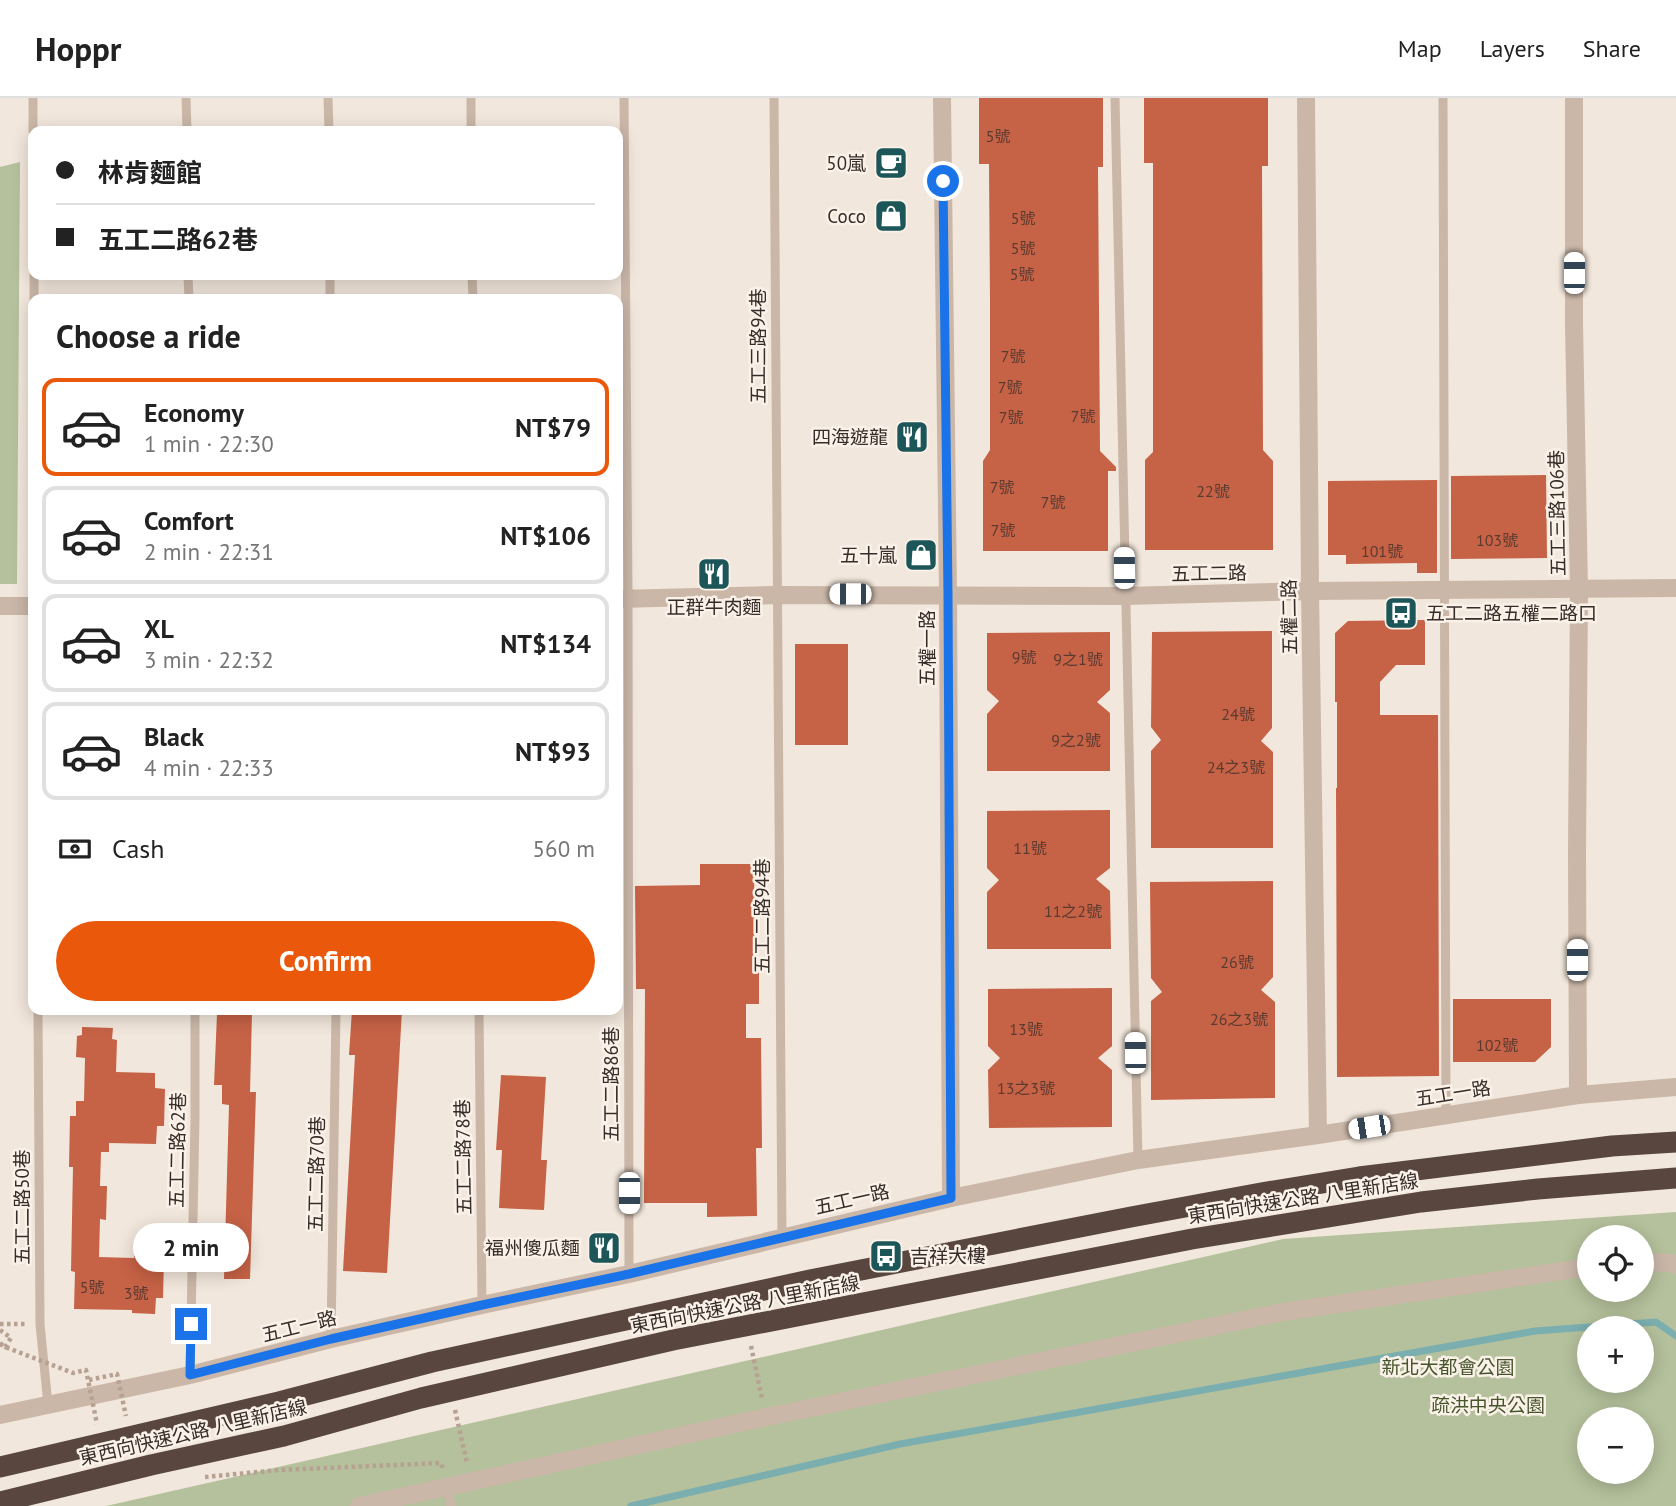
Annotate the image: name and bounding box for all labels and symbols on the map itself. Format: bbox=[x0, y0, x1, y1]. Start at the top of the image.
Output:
house number: 5號 bbox=[986, 126, 1010, 146]
cafe icon: 50嵐 bbox=[872, 144, 910, 182]
place label: 50嵐 bbox=[826, 151, 866, 175]
route start bbox=[927, 165, 959, 197]
shop icon: Coco bbox=[872, 197, 910, 235]
place label: Coco bbox=[827, 204, 866, 228]
house number: 5號 bbox=[1011, 208, 1035, 228]
house number: 5號 bbox=[1011, 238, 1035, 258]
car bbox=[1564, 252, 1585, 294]
house number: 5號 bbox=[1010, 264, 1034, 284]
street label: 五工三路94巷 bbox=[746, 288, 770, 404]
house number: 7號 bbox=[1001, 346, 1025, 366]
house number: 7號 bbox=[998, 377, 1022, 397]
house number: 7號 bbox=[1071, 406, 1095, 426]
house number: 7號 bbox=[999, 407, 1023, 427]
restaurant icon: 四海遊龍 bbox=[893, 418, 931, 456]
place label: 四海遊龍 bbox=[812, 425, 888, 449]
street label: 五工三路106巷 bbox=[1544, 450, 1570, 576]
house number: 7號 bbox=[990, 477, 1014, 497]
house number: 22號 bbox=[1196, 481, 1230, 501]
house number: 7號 bbox=[1041, 492, 1065, 512]
house number: 7號 bbox=[991, 520, 1015, 540]
house number: 103號 bbox=[1476, 530, 1518, 550]
shop icon: 五十嵐 bbox=[902, 536, 940, 574]
house number: 101號 bbox=[1361, 541, 1403, 561]
place label: 五十嵐 bbox=[840, 543, 897, 567]
car bbox=[1114, 547, 1135, 589]
restaurant icon: 正群牛肉麵 bbox=[695, 555, 733, 593]
street label: 五工二路 bbox=[1171, 560, 1247, 586]
street label: 五權二路 bbox=[1276, 579, 1302, 655]
car bbox=[830, 584, 872, 605]
bus stop icon: 五工二路五權二路口 bbox=[1382, 594, 1420, 632]
place label: 正群牛肉麵 bbox=[666, 595, 762, 619]
place label: 五工二路五權二路口 bbox=[1426, 601, 1597, 625]
street label: 五權一路 bbox=[915, 610, 939, 686]
house number: 9號 bbox=[1012, 647, 1036, 667]
house number: 9之1號 bbox=[1053, 649, 1103, 669]
house number: 24號 bbox=[1221, 704, 1255, 724]
house number: 9之2號 bbox=[1051, 730, 1101, 750]
house number: 24之3號 bbox=[1207, 757, 1265, 777]
house number: 11號 bbox=[1013, 838, 1047, 858]
street label: 五工二路94巷 bbox=[750, 858, 774, 974]
house number: 11之2號 bbox=[1044, 901, 1102, 921]
car bbox=[1567, 939, 1588, 981]
house number: 26號 bbox=[1220, 952, 1254, 972]
house number: 26之3號 bbox=[1210, 1009, 1268, 1029]
house number: 13號 bbox=[1009, 1019, 1043, 1039]
street label: 五工二路86巷 bbox=[599, 1026, 623, 1142]
car bbox=[1125, 1032, 1146, 1074]
house number: 102號 bbox=[1476, 1035, 1518, 1055]
street label: 五工一路 bbox=[1414, 1075, 1492, 1111]
house number: 13之3號 bbox=[997, 1078, 1055, 1098]
street label: 五工二路62巷 bbox=[164, 1092, 190, 1208]
street label: 五工二路78巷 bbox=[450, 1099, 476, 1215]
car bbox=[1347, 1113, 1392, 1141]
street label: 五工二路70巷 bbox=[303, 1116, 329, 1232]
street label: 五工二路50巷 bbox=[10, 1149, 34, 1265]
street label: 東西向快速公路 八里新店線 bbox=[1186, 1168, 1420, 1228]
car bbox=[619, 1172, 640, 1214]
street label: 五工一路 bbox=[812, 1179, 892, 1219]
callout: 2 min bbox=[133, 1222, 249, 1272]
restaurant icon: 福州傻瓜麵 bbox=[585, 1229, 623, 1267]
place label: 福州傻瓜麵 bbox=[485, 1236, 580, 1260]
bus stop icon: 吉祥大樓 bbox=[867, 1237, 905, 1275]
place label: 吉祥大樓 bbox=[910, 1244, 986, 1268]
street label: 東西向快速公路 八里新店線 bbox=[628, 1270, 862, 1338]
house number: 5號 bbox=[80, 1277, 104, 1297]
house number: 3號 bbox=[124, 1283, 148, 1303]
street label: 五工一路 bbox=[259, 1305, 339, 1347]
route end bbox=[175, 1308, 207, 1340]
park label: 新北大都會公園 bbox=[1381, 1355, 1515, 1379]
park label: 疏洪中央公園 bbox=[1431, 1393, 1545, 1417]
street label: 東西向快速公路 八里新店線 bbox=[77, 1394, 309, 1470]

